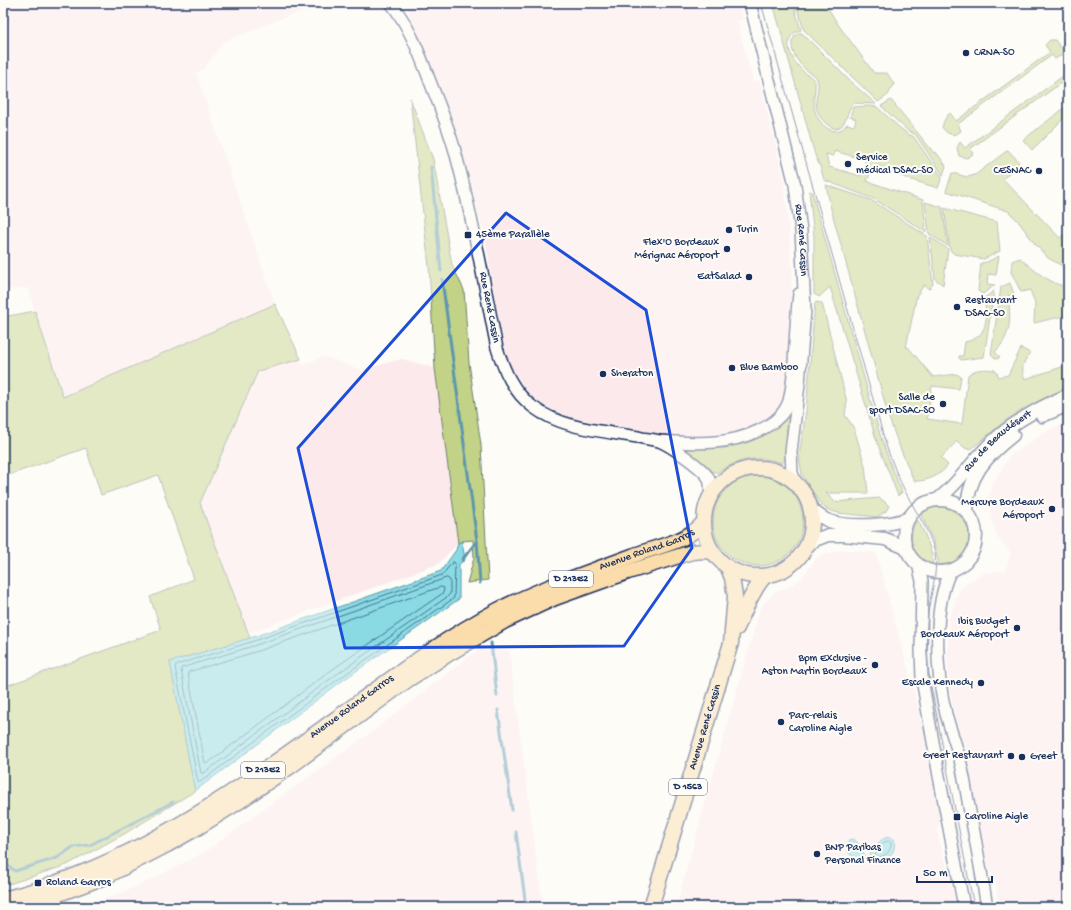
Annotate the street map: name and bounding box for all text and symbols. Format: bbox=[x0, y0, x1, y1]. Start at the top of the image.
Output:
place label: CRNA-SO bbox=[974, 47, 1015, 59]
marker: CRNA-SO bbox=[961, 48, 971, 58]
place label: Service médical DSAC-SO bbox=[856, 152, 933, 177]
marker: Service médical DSAC-SO bbox=[843, 159, 853, 169]
place label: CESNAC bbox=[993, 165, 1032, 177]
marker: CESNAC bbox=[1034, 166, 1044, 176]
street label: Rue René Cassin bbox=[792, 204, 809, 277]
place label: Turin bbox=[736, 224, 759, 236]
marker: Turin bbox=[724, 225, 734, 235]
place label: 45ème Parallèle bbox=[476, 229, 550, 241]
marker: 45ème Parallèle bbox=[463, 230, 473, 240]
place label: Flex'O Bordeaux Mérignac Aéroport bbox=[634, 237, 720, 262]
marker: Flex'O Bordeaux Mérignac Aéroport bbox=[722, 244, 732, 254]
street label: Rue René Cassin bbox=[476, 271, 502, 345]
place label: EatSalad bbox=[697, 271, 743, 283]
marker: EatSalad bbox=[744, 272, 754, 282]
place label: Restaurant DSAC-SO bbox=[964, 295, 1017, 320]
marker: Restaurant DSAC-SO bbox=[952, 302, 962, 312]
place label: Blue Bamboo bbox=[739, 362, 799, 374]
marker: Blue Bamboo bbox=[727, 363, 737, 373]
place label: Sheraton bbox=[611, 368, 654, 380]
marker: Sheraton bbox=[598, 369, 608, 379]
place label: Salle de sport DSAC-SO bbox=[869, 392, 935, 417]
marker: Salle de sport DSAC-SO bbox=[938, 399, 948, 409]
street label: Rue de Beaudésert bbox=[962, 407, 1035, 474]
place label: Mercure Bordeaux Aéroport bbox=[961, 497, 1046, 522]
marker: Mercure Bordeaux Aéroport bbox=[1047, 504, 1057, 514]
street label: Avenue Roland Garros bbox=[598, 526, 698, 574]
road number: D 213E2 bbox=[549, 571, 593, 587]
place label: Ibis Budget Bordeaux Aéroport bbox=[920, 616, 1010, 641]
marker: Ibis Budget Bordeaux Aéroport bbox=[1012, 623, 1022, 633]
place label: Bpm Exclusive - Aston Martin Bordeaux bbox=[762, 653, 868, 678]
marker: Bpm Exclusive - Aston Martin Bordeaux bbox=[870, 660, 880, 670]
street label: Avenue Roland Garros bbox=[308, 672, 397, 741]
place label: Escale Kennedy bbox=[902, 677, 974, 689]
marker: Escale Kennedy bbox=[976, 678, 986, 688]
street label: Avenue René Cassin bbox=[687, 682, 724, 771]
place label: Parc-relais Caroline Aigle bbox=[788, 710, 853, 735]
marker: Parc-relais Caroline Aigle bbox=[776, 717, 786, 727]
place label: Greet Restaurant bbox=[923, 750, 1005, 762]
marker: Greet Restaurant bbox=[1006, 751, 1016, 761]
place label: Greet bbox=[1030, 751, 1058, 763]
marker: Greet bbox=[1017, 752, 1027, 762]
road number: D 213E2 bbox=[241, 762, 285, 778]
road number: D 1563 bbox=[669, 779, 707, 795]
place label: Caroline Aigle bbox=[965, 811, 1029, 823]
marker: Caroline Aigle bbox=[952, 812, 962, 822]
place label: BNP Paribas Personal Finance bbox=[824, 842, 901, 867]
marker: BNP Paribas Personal Finance bbox=[812, 849, 822, 859]
scale bar bbox=[917, 858, 992, 884]
text: 50 m bbox=[923, 867, 948, 881]
place label: Roland Garros bbox=[46, 877, 112, 889]
marker: Roland Garros bbox=[33, 878, 43, 888]

